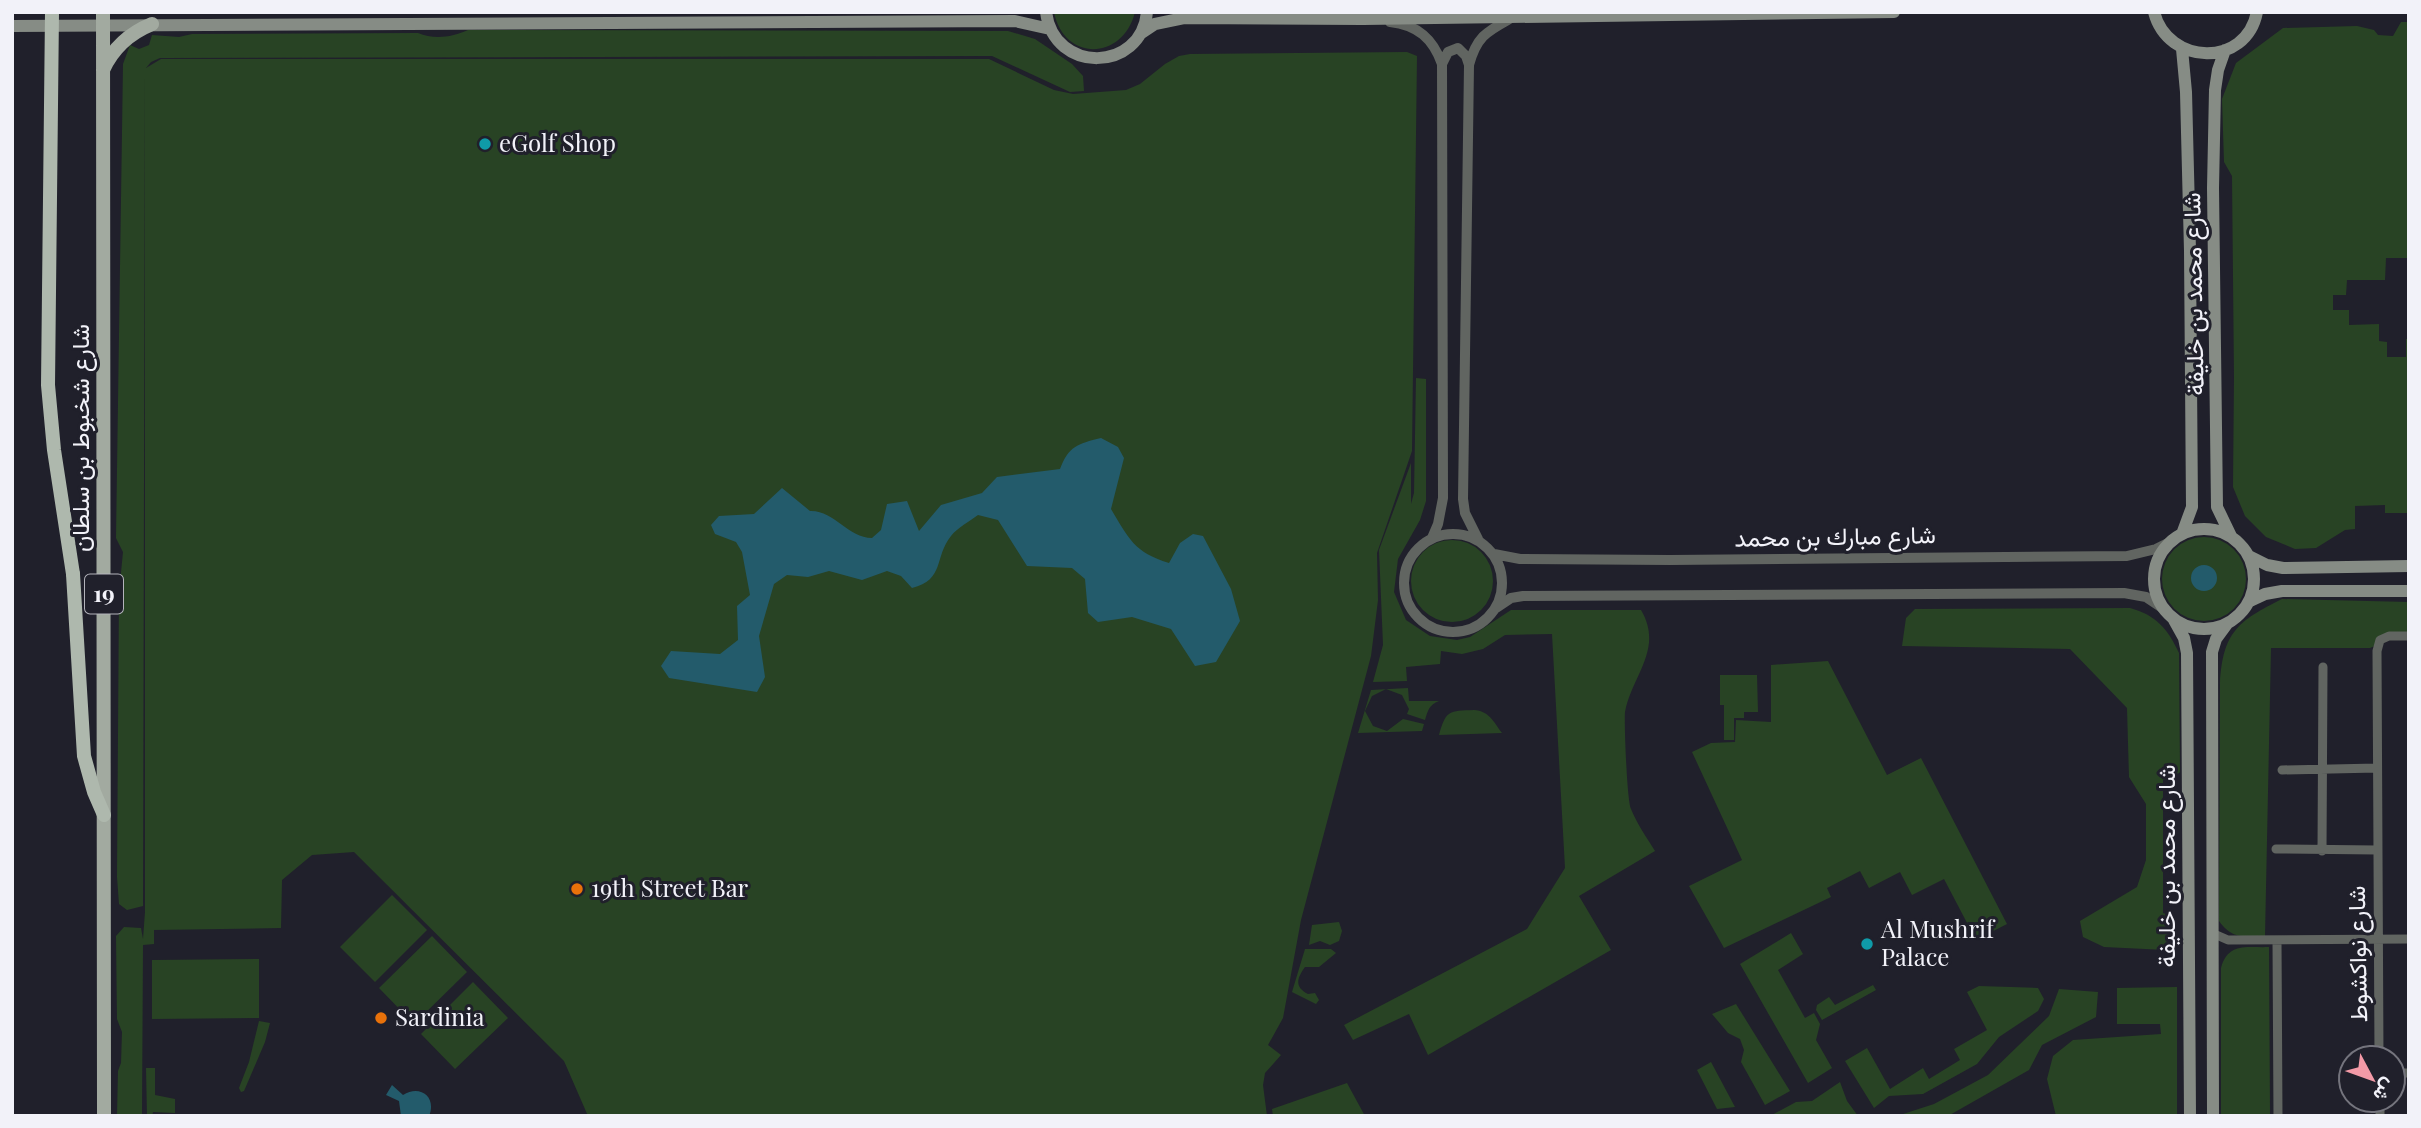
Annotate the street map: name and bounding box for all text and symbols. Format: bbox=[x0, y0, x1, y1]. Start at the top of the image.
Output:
place label: eGolf Shop bbox=[499, 126, 616, 158]
marker: eGolf Shop bbox=[477, 136, 493, 152]
street label: شارع محمد بن خليفة bbox=[2174, 192, 2212, 396]
street label: شارع شخبوط بن سلطان bbox=[63, 324, 97, 552]
street label: شارع مبارك بن محمد bbox=[1734, 517, 1936, 555]
road number: 19 bbox=[85, 574, 123, 614]
street label: شارع محمد بن خليفة bbox=[2149, 764, 2183, 968]
place label: 19th Street Bar bbox=[591, 871, 749, 903]
marker: 19th Street Bar bbox=[569, 881, 585, 897]
street label: شارع نواكشوط bbox=[2339, 885, 2375, 1023]
place label: Al Mushrif Palace bbox=[1880, 912, 1996, 972]
marker: Al Mushrif Palace bbox=[1859, 936, 1875, 952]
place label: Sardinia bbox=[395, 1000, 484, 1032]
marker: Sardinia bbox=[373, 1010, 389, 1026]
north arrow bbox=[2337, 1044, 2407, 1114]
text: ش bbox=[2368, 1074, 2403, 1108]

